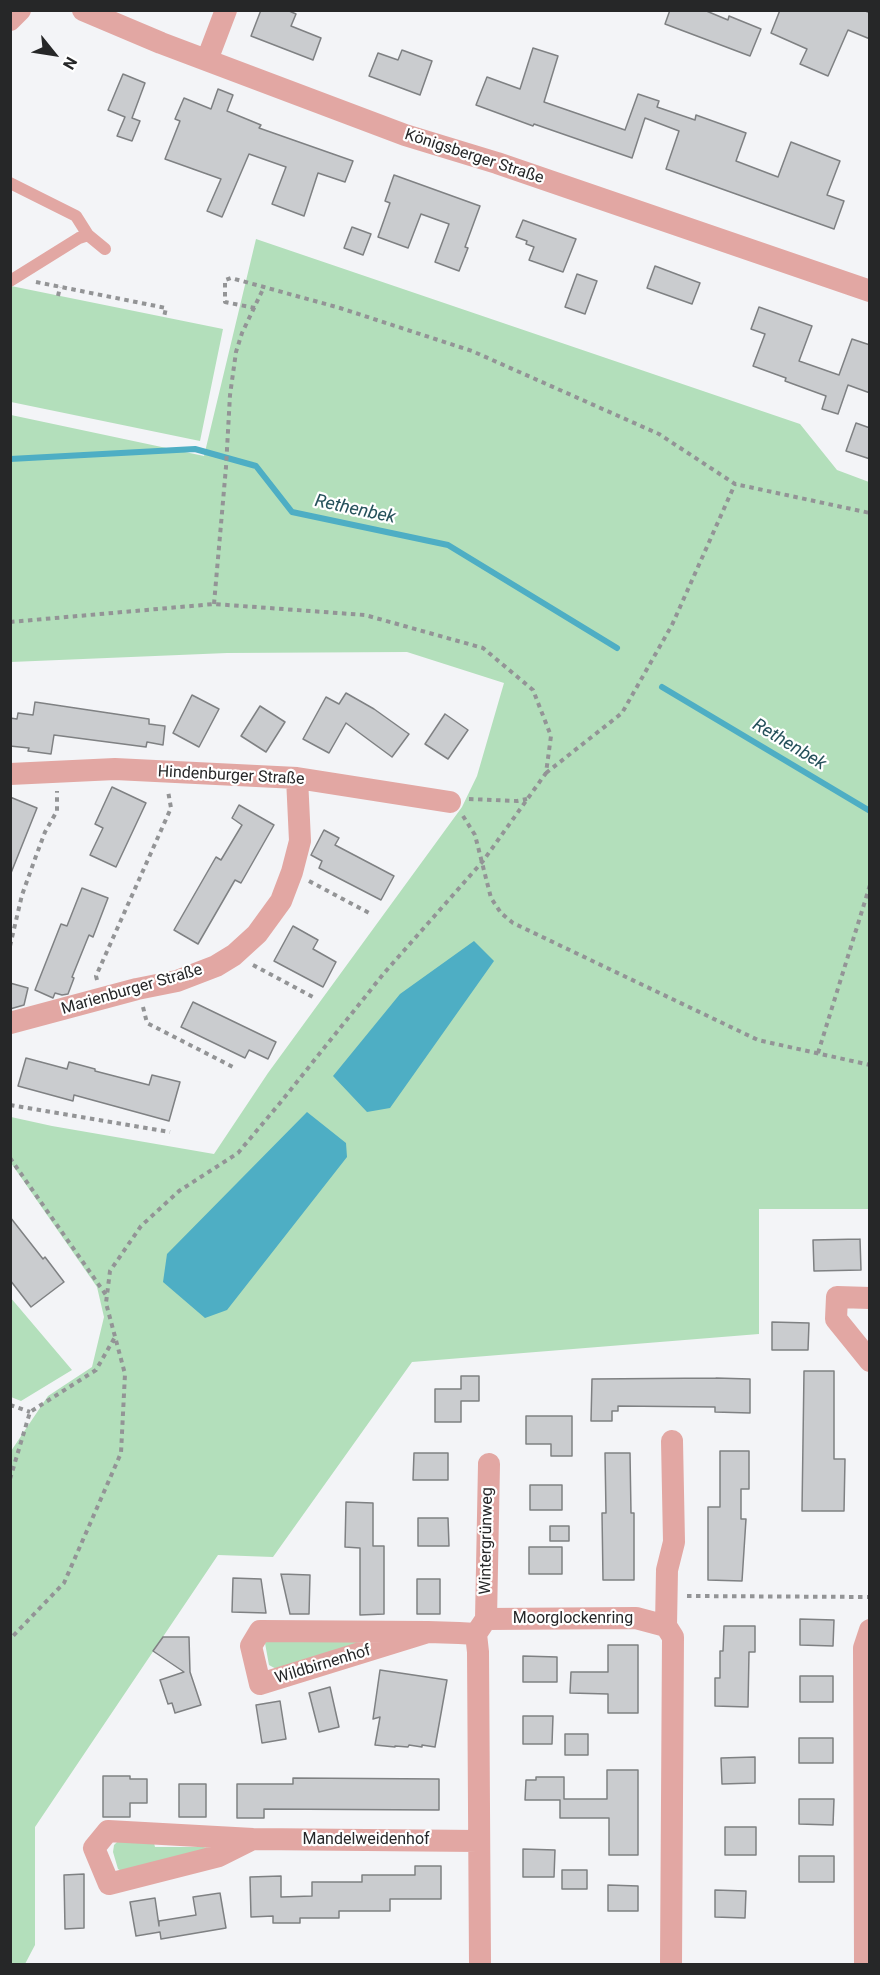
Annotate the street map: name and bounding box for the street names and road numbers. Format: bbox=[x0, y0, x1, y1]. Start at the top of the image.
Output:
street label: Königsberger Straße bbox=[402, 125, 546, 189]
street label: Hindenburger Straße bbox=[157, 763, 305, 789]
street label: Marienburger Straße bbox=[59, 961, 205, 1019]
street label: Wintergrünweg bbox=[476, 1487, 498, 1595]
street label: Moorglockenring bbox=[513, 1609, 633, 1629]
street label: Wildbirnenhof bbox=[273, 1641, 373, 1689]
street label: Mandelweidenhof bbox=[302, 1830, 430, 1850]

